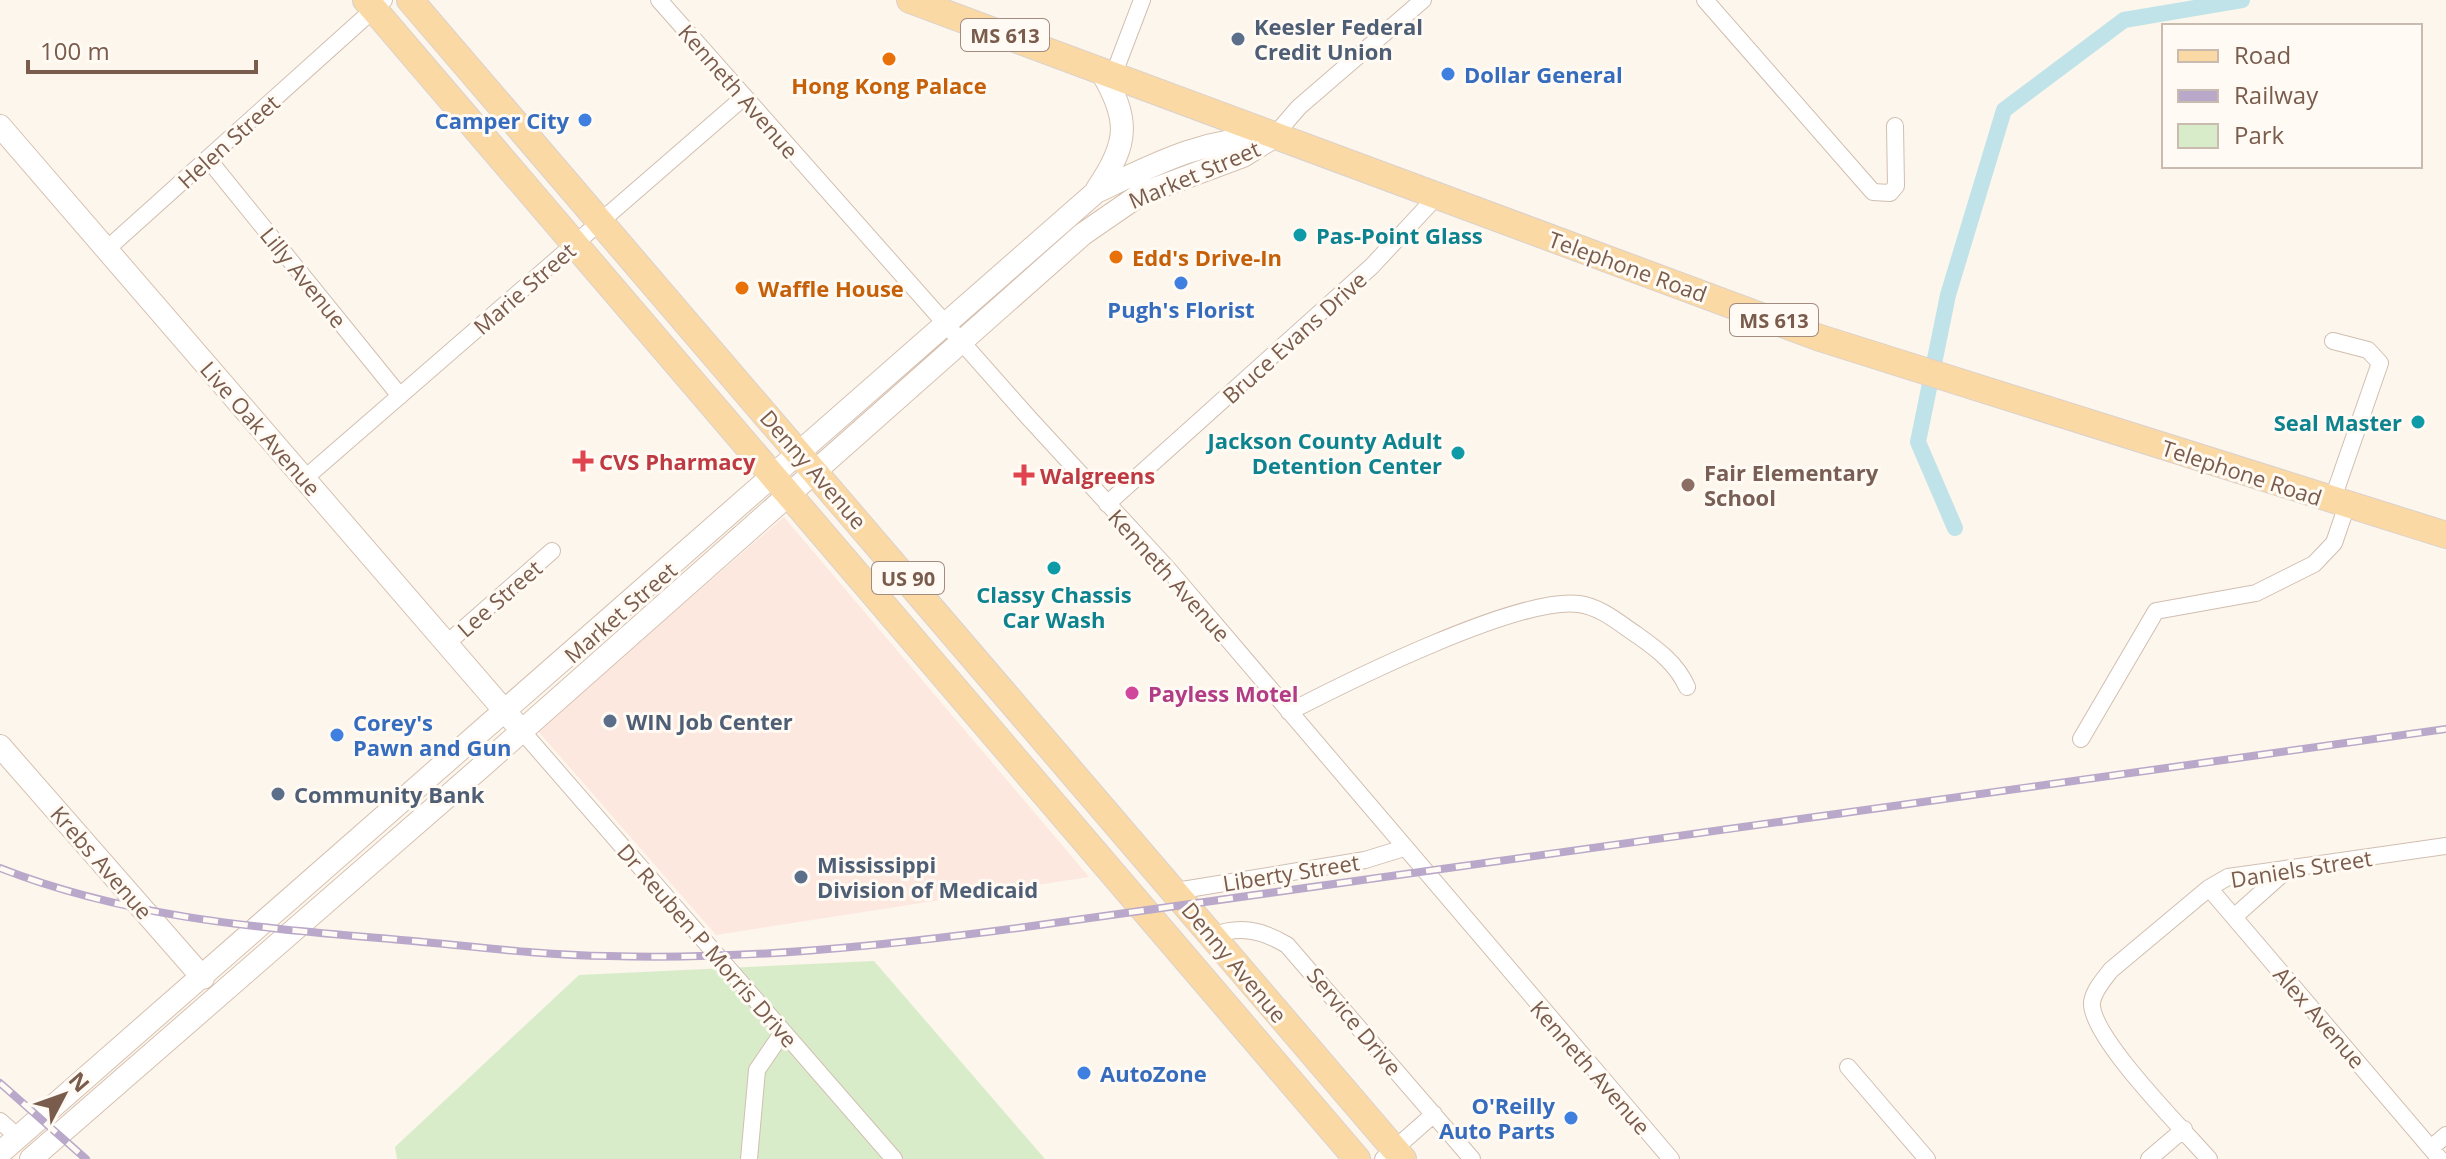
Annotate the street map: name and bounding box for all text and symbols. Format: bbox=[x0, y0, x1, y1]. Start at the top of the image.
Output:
place label: Keesler Federal Credit Union bbox=[1254, 11, 1423, 66]
street label: Kenneth Avenue bbox=[672, 17, 806, 165]
road number: MS 613 bbox=[961, 19, 1049, 51]
scale bar bbox=[28, 24, 256, 74]
legend bbox=[2162, 24, 2422, 168]
marker: Keesler Federal Credit Union bbox=[1229, 30, 1247, 48]
text: 100 m bbox=[40, 34, 110, 67]
text: Road bbox=[2234, 38, 2291, 71]
marker: Hong Kong Palace bbox=[880, 50, 898, 68]
place label: Dollar General bbox=[1464, 59, 1623, 89]
marker: Dollar General bbox=[1439, 65, 1457, 83]
place label: Hong Kong Palace bbox=[791, 70, 987, 100]
text: Railway bbox=[2234, 78, 2319, 111]
street label: Helen Street bbox=[171, 87, 285, 195]
place label: Camper City bbox=[435, 105, 569, 135]
marker: Camper City bbox=[576, 111, 594, 129]
text: Park bbox=[2234, 118, 2285, 151]
street label: Market Street bbox=[1124, 133, 1264, 215]
street label: Lilly Avenue bbox=[254, 220, 354, 334]
place label: Pas-Point Glass bbox=[1316, 220, 1483, 250]
street label: Telephone Road bbox=[1545, 223, 1711, 309]
marker: Pas-Point Glass bbox=[1291, 226, 1309, 244]
street label: Marie Street bbox=[467, 235, 582, 341]
place label: Edd's Drive-In bbox=[1132, 242, 1282, 272]
marker: Edd's Drive-In bbox=[1107, 248, 1125, 266]
street label: Bruce Evans Drive bbox=[1215, 264, 1373, 410]
place label: Waffle House bbox=[758, 273, 904, 303]
marker: Pugh's Florist bbox=[1172, 274, 1190, 292]
marker: Waffle House bbox=[733, 279, 751, 297]
place label: Pugh's Florist bbox=[1107, 294, 1255, 324]
road number: MS 613 bbox=[1730, 304, 1818, 336]
street label: Live Oak Avenue bbox=[194, 354, 328, 502]
street label: Denny Avenue bbox=[754, 403, 874, 535]
place label: Seal Master bbox=[2274, 407, 2402, 437]
marker: Seal Master bbox=[2409, 413, 2427, 431]
place label: Jackson County Adult Detention Center bbox=[1206, 425, 1442, 480]
street label: Telephone Road bbox=[2158, 432, 2326, 512]
marker: Jackson County Adult Detention Center bbox=[1449, 444, 1467, 462]
place label: CVS Pharmacy bbox=[599, 446, 756, 476]
marker: CVS Pharmacy bbox=[574, 452, 592, 470]
place label: Fair Elementary School bbox=[1704, 457, 1879, 512]
place label: Walgreens bbox=[1040, 460, 1155, 490]
marker: Walgreens bbox=[1015, 466, 1033, 484]
marker: Fair Elementary School bbox=[1679, 476, 1697, 494]
street label: Kenneth Avenue bbox=[1102, 502, 1238, 648]
street label: Lee Street bbox=[450, 553, 548, 643]
street label: Market Street bbox=[557, 555, 683, 669]
marker: Classy Chassis Car Wash bbox=[1045, 559, 1063, 577]
road number: US 90 bbox=[872, 562, 944, 594]
place label: Classy Chassis Car Wash bbox=[976, 579, 1132, 634]
place label: Payless Motel bbox=[1148, 678, 1299, 708]
marker: Payless Motel bbox=[1123, 684, 1141, 702]
place label: WIN Job Center bbox=[626, 706, 793, 736]
place label: Corey's Pawn and Gun bbox=[353, 707, 511, 762]
marker: WIN Job Center bbox=[601, 712, 619, 730]
marker: Corey's Pawn and Gun bbox=[328, 726, 346, 744]
place label: Community Bank bbox=[294, 779, 485, 809]
marker: Community Bank bbox=[269, 785, 287, 803]
street label: Krebs Avenue bbox=[44, 799, 160, 925]
street label: Dr Reuben P Morris Drive bbox=[611, 837, 805, 1053]
street label: Daniels Street bbox=[2228, 842, 2374, 894]
street label: Liberty Street bbox=[1221, 846, 1362, 898]
place label: Mississippi Division of Medicaid bbox=[817, 849, 1038, 904]
marker: Mississippi Division of Medicaid bbox=[792, 868, 810, 886]
street label: Denny Avenue bbox=[1176, 895, 1294, 1029]
street label: Alex Avenue bbox=[2267, 960, 2373, 1074]
street label: Service Drive bbox=[1301, 961, 1409, 1081]
street label: Kenneth Avenue bbox=[1524, 993, 1658, 1141]
north arrow bbox=[24, 1055, 104, 1135]
place label: AutoZone bbox=[1100, 1058, 1207, 1088]
marker: AutoZone bbox=[1075, 1064, 1093, 1082]
text: N bbox=[63, 1065, 97, 1098]
place label: O'Reilly Auto Parts bbox=[1439, 1090, 1555, 1145]
marker: O'Reilly Auto Parts bbox=[1562, 1109, 1580, 1127]

